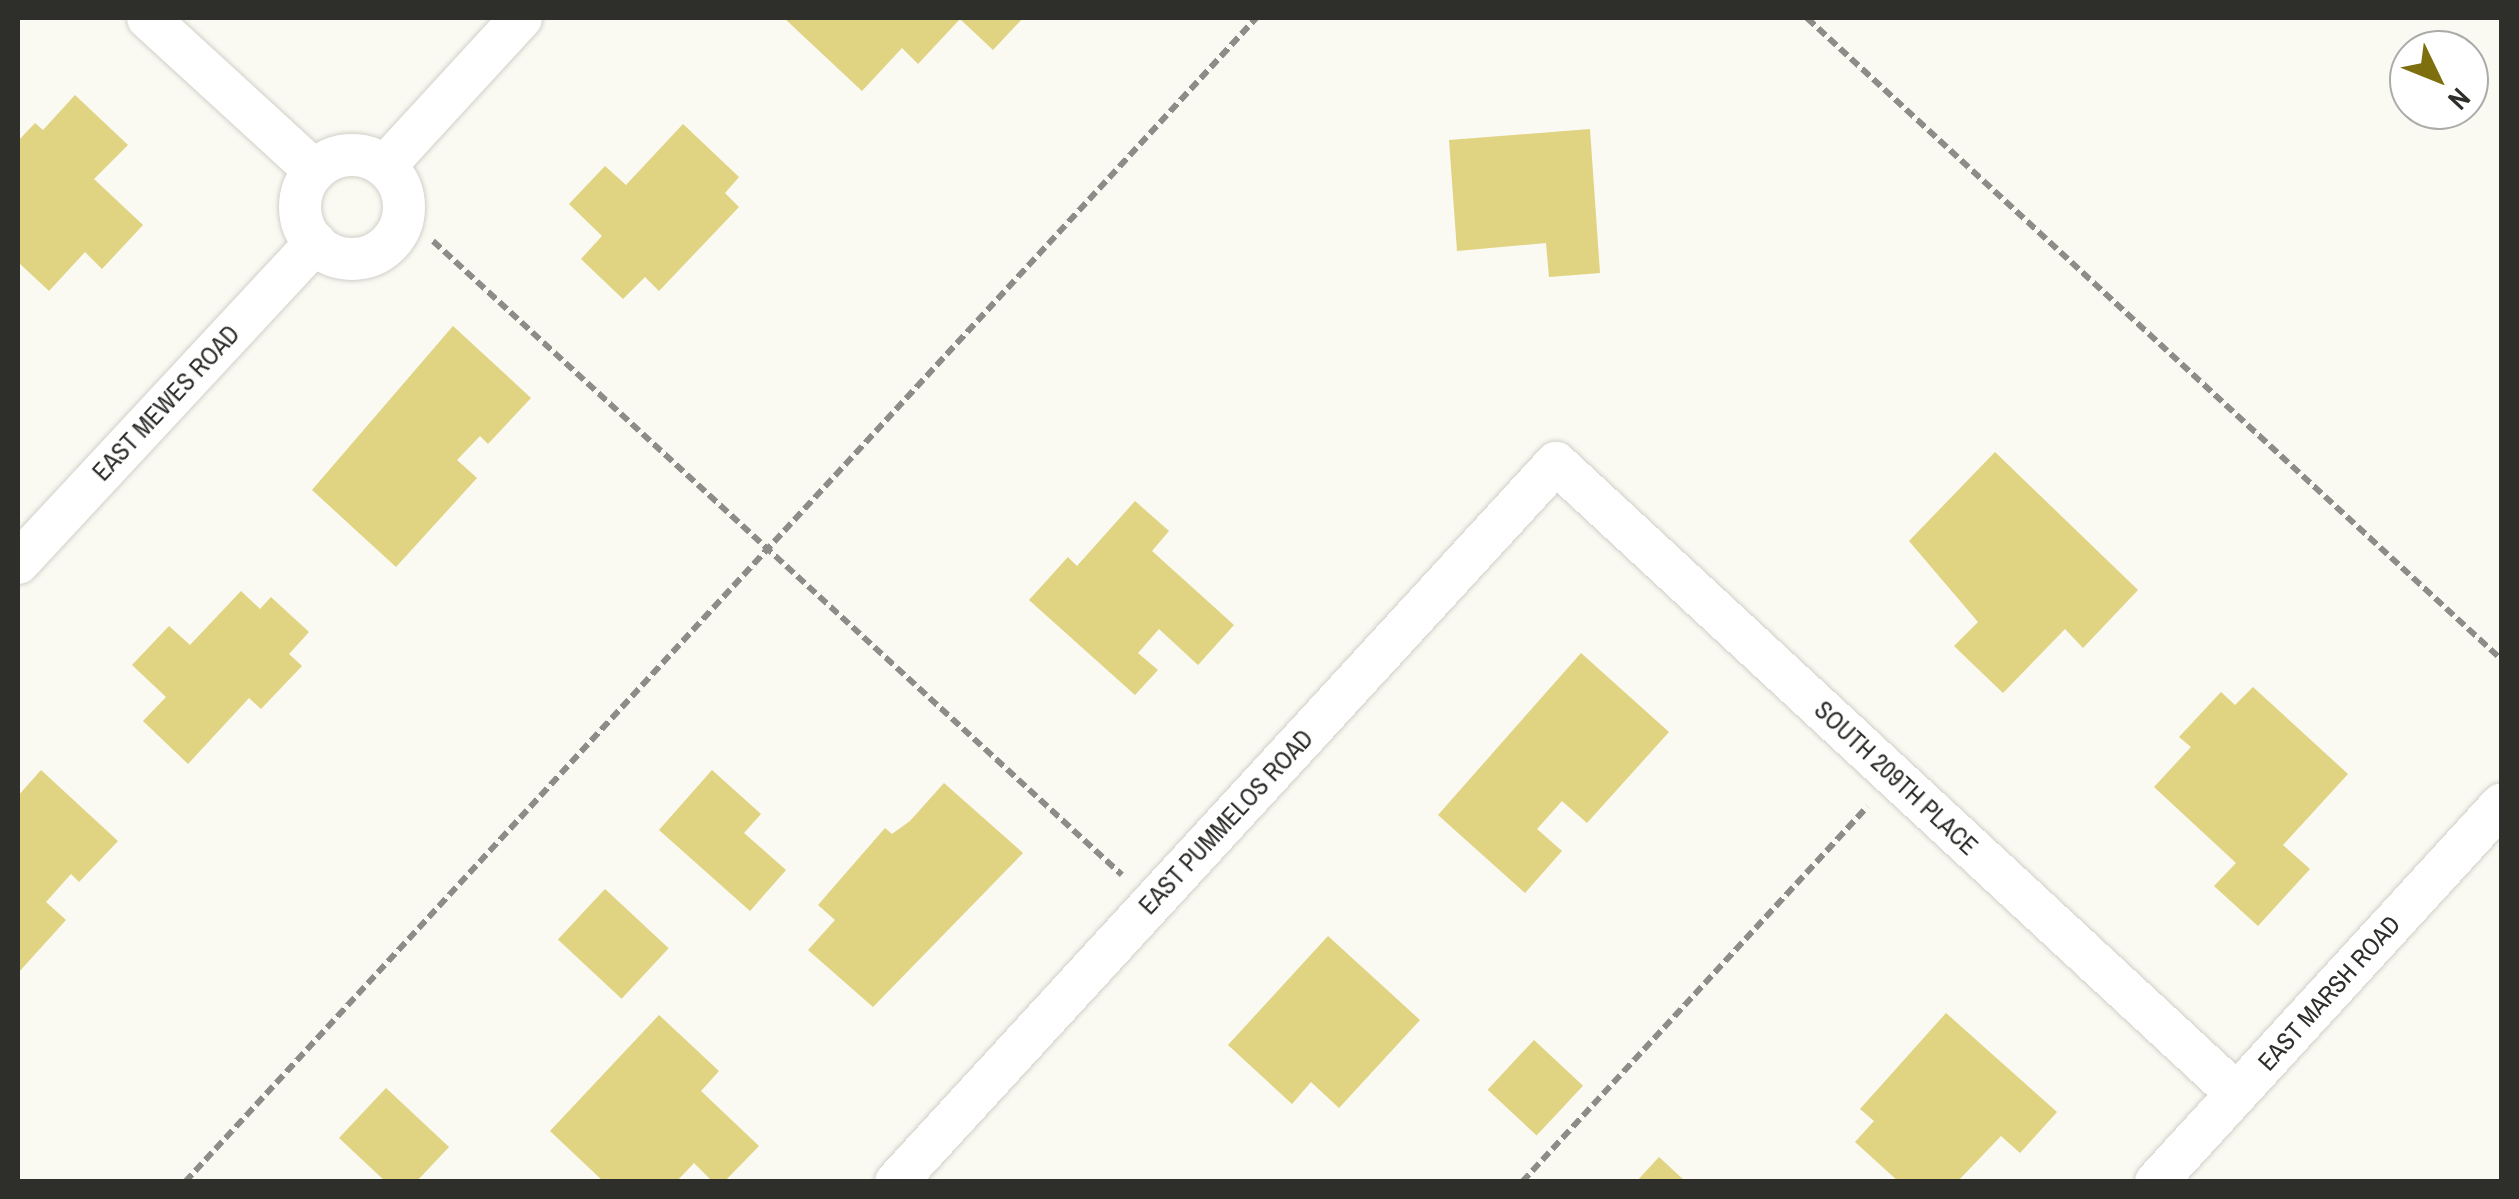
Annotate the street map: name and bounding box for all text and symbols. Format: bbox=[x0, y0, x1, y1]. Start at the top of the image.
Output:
north arrow bbox=[2389, 30, 2489, 130]
text: N bbox=[2440, 80, 2479, 118]
street label: EAST MEWES ROAD bbox=[86, 319, 246, 487]
street label: SOUTH 209TH PLACE bbox=[1808, 695, 1984, 861]
street label: EAST PUMMELOS ROAD bbox=[1133, 723, 1319, 921]
street label: EAST MARSH ROAD bbox=[2252, 909, 2406, 1077]

